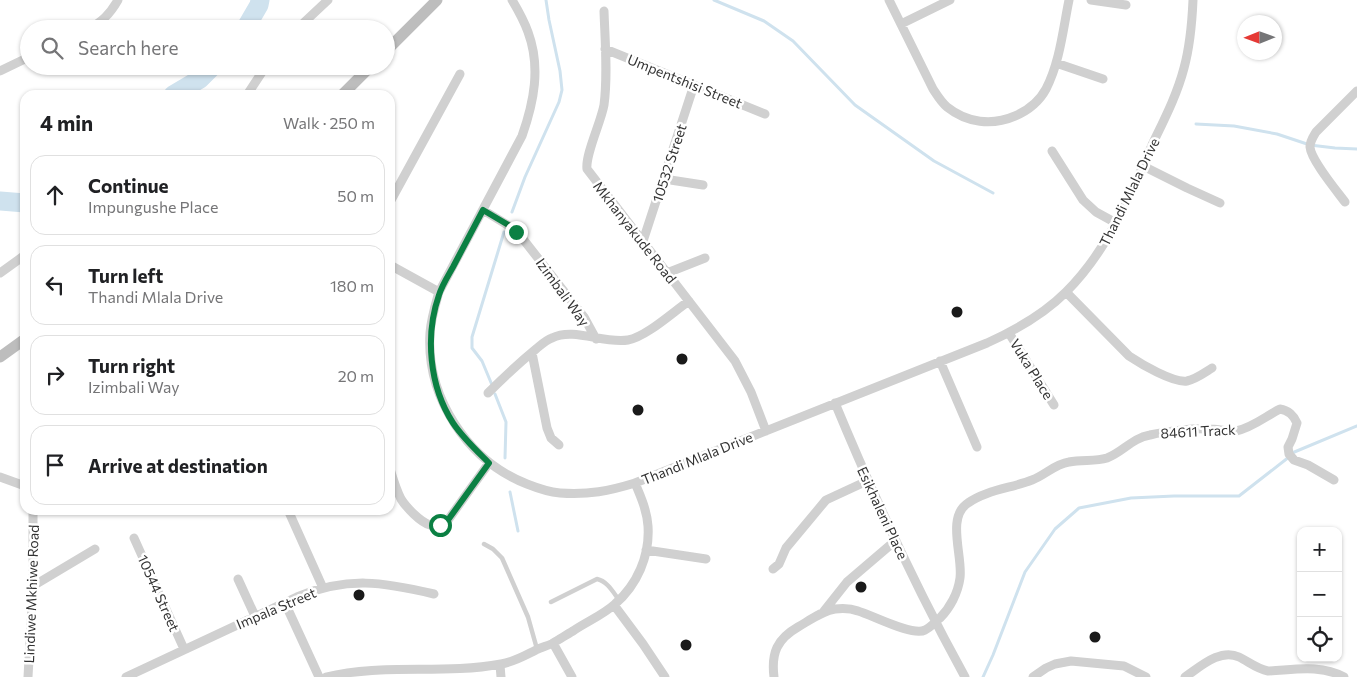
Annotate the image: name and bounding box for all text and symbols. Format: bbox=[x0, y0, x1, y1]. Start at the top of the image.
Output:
north arrow bbox=[1237, 15, 1282, 60]
search box bbox=[20, 20, 395, 75]
icon: search bbox=[38, 34, 66, 62]
text: Search here bbox=[78, 36, 178, 59]
street label: Umpentshisi Street bbox=[625, 50, 745, 112]
text: 4 min bbox=[40, 110, 93, 135]
text: Walk · 250 m bbox=[283, 113, 375, 132]
street label: 10532 Street bbox=[648, 122, 690, 204]
street label: Thandi Mlala Drive bbox=[1095, 135, 1163, 249]
text: Continue bbox=[88, 174, 168, 197]
street label: Mkhanyakude Road bbox=[590, 178, 680, 286]
icon: ahead bbox=[41, 181, 69, 209]
text: 50 m bbox=[337, 186, 374, 205]
text: Impungushe Place bbox=[88, 197, 218, 216]
route end bbox=[505, 221, 528, 244]
street label: Izimbali Way bbox=[533, 255, 593, 329]
text: Turn left bbox=[88, 264, 163, 287]
icon: left bbox=[41, 271, 69, 299]
text: 180 m bbox=[330, 276, 374, 295]
text: Thandi Mlala Drive bbox=[88, 287, 223, 306]
street label: Vuka Place bbox=[1007, 336, 1057, 402]
text: Turn right bbox=[88, 354, 175, 377]
icon: right bbox=[41, 361, 69, 389]
text: 20 m bbox=[338, 366, 374, 385]
text: Izimbali Way bbox=[88, 377, 180, 396]
street label: 84611 Track bbox=[1160, 421, 1236, 441]
street label: Thandi Mlala Drive bbox=[639, 428, 755, 488]
icon: arrive bbox=[41, 451, 69, 479]
text: Arrive at destination bbox=[88, 454, 268, 477]
street label: Esikhaleni Place bbox=[854, 464, 912, 562]
route start bbox=[429, 514, 452, 537]
street label: Lindiwe Mkhiwe Road bbox=[20, 524, 42, 664]
map controls bbox=[1297, 527, 1342, 662]
button: + bbox=[1297, 527, 1342, 572]
street label: 10544 Street bbox=[135, 552, 184, 634]
button: − bbox=[1297, 572, 1342, 617]
street label: Impala Street bbox=[234, 583, 319, 632]
button: locate bbox=[1297, 617, 1342, 662]

